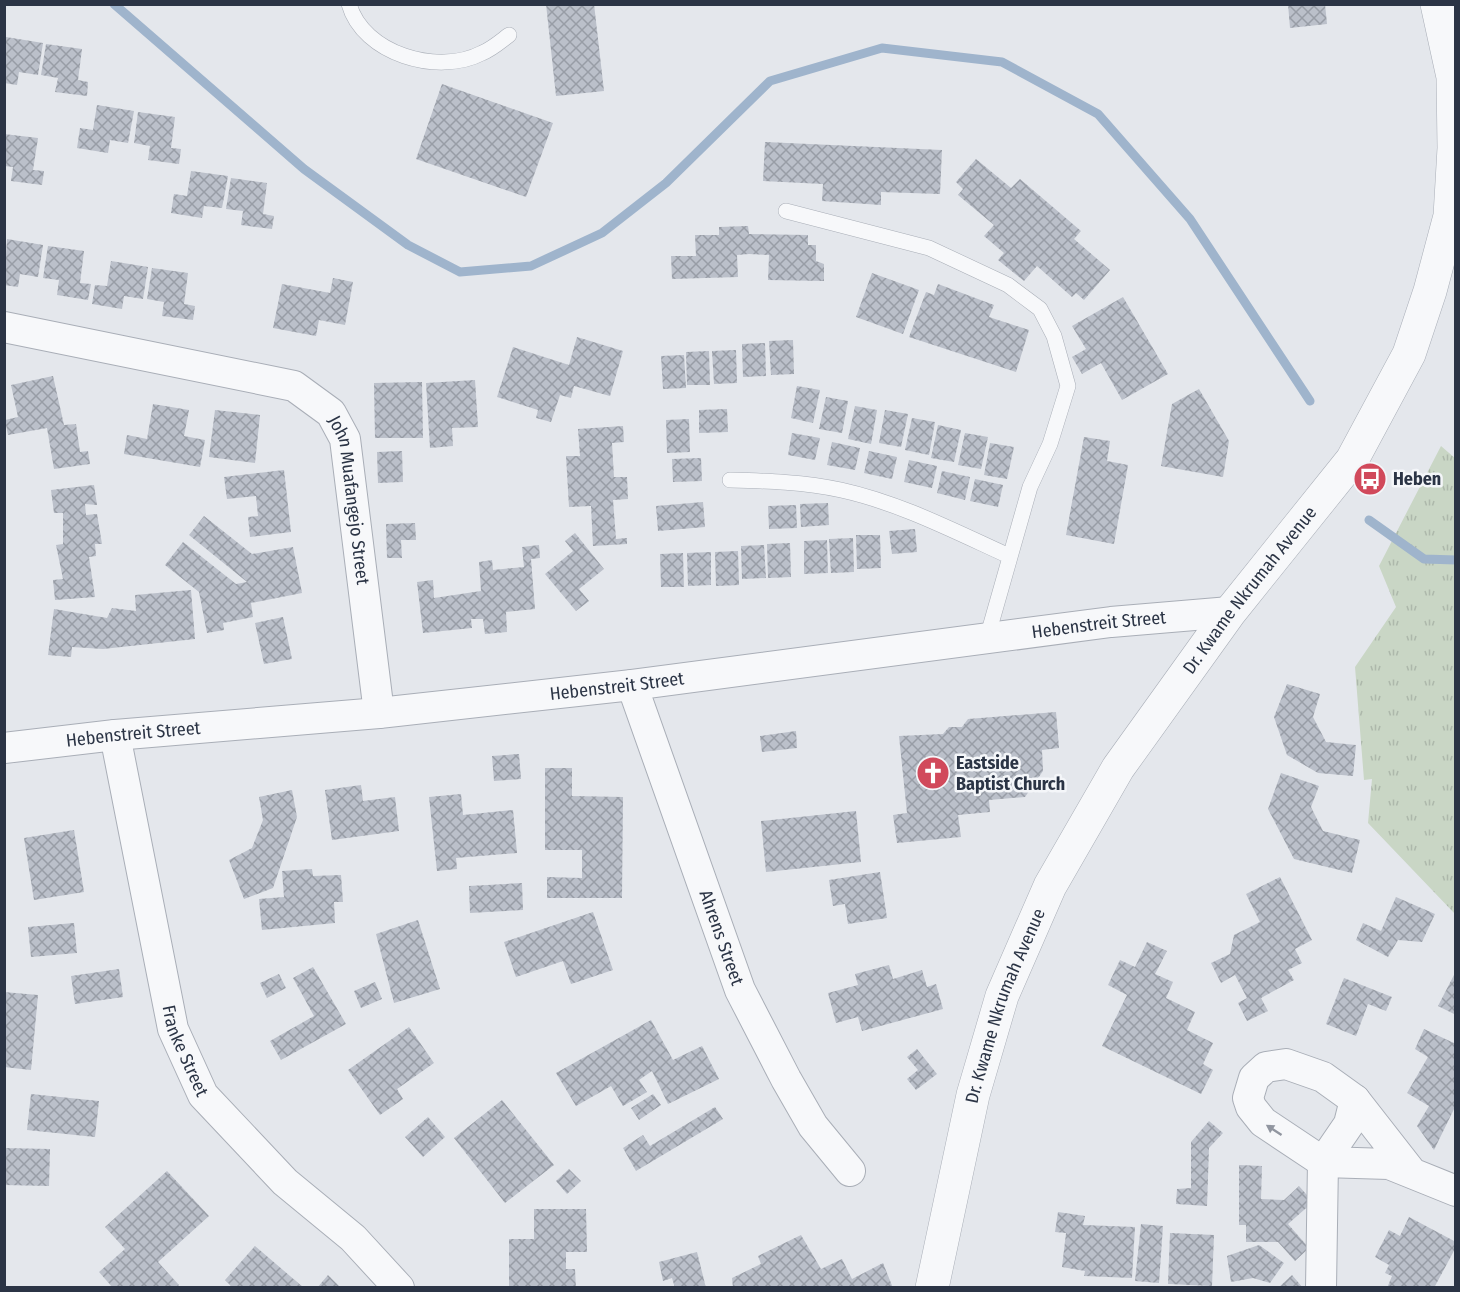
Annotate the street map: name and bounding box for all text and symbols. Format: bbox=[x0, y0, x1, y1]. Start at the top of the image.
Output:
street label: John Muafangejo Street bbox=[323, 412, 374, 586]
bus stop icon: Heben bbox=[1352, 461, 1388, 497]
place label: Heben bbox=[1393, 468, 1441, 490]
street label: Dr. Kwame Nkrumah Avenue bbox=[1178, 502, 1321, 678]
street label: Hebenstreit Street bbox=[1030, 606, 1167, 643]
street label: Hebenstreit Street bbox=[549, 667, 685, 705]
street label: Hebenstreit Street bbox=[65, 717, 201, 752]
place label: Eastside Baptist Church bbox=[956, 752, 1065, 795]
church icon: Eastside Baptist Church bbox=[915, 755, 951, 791]
street label: Ahrens Street bbox=[694, 887, 748, 988]
street label: Dr. Kwame Nkrumah Avenue bbox=[961, 905, 1050, 1105]
street label: Franke Street bbox=[158, 1003, 213, 1100]
one-way arrow bbox=[1266, 1125, 1282, 1136]

